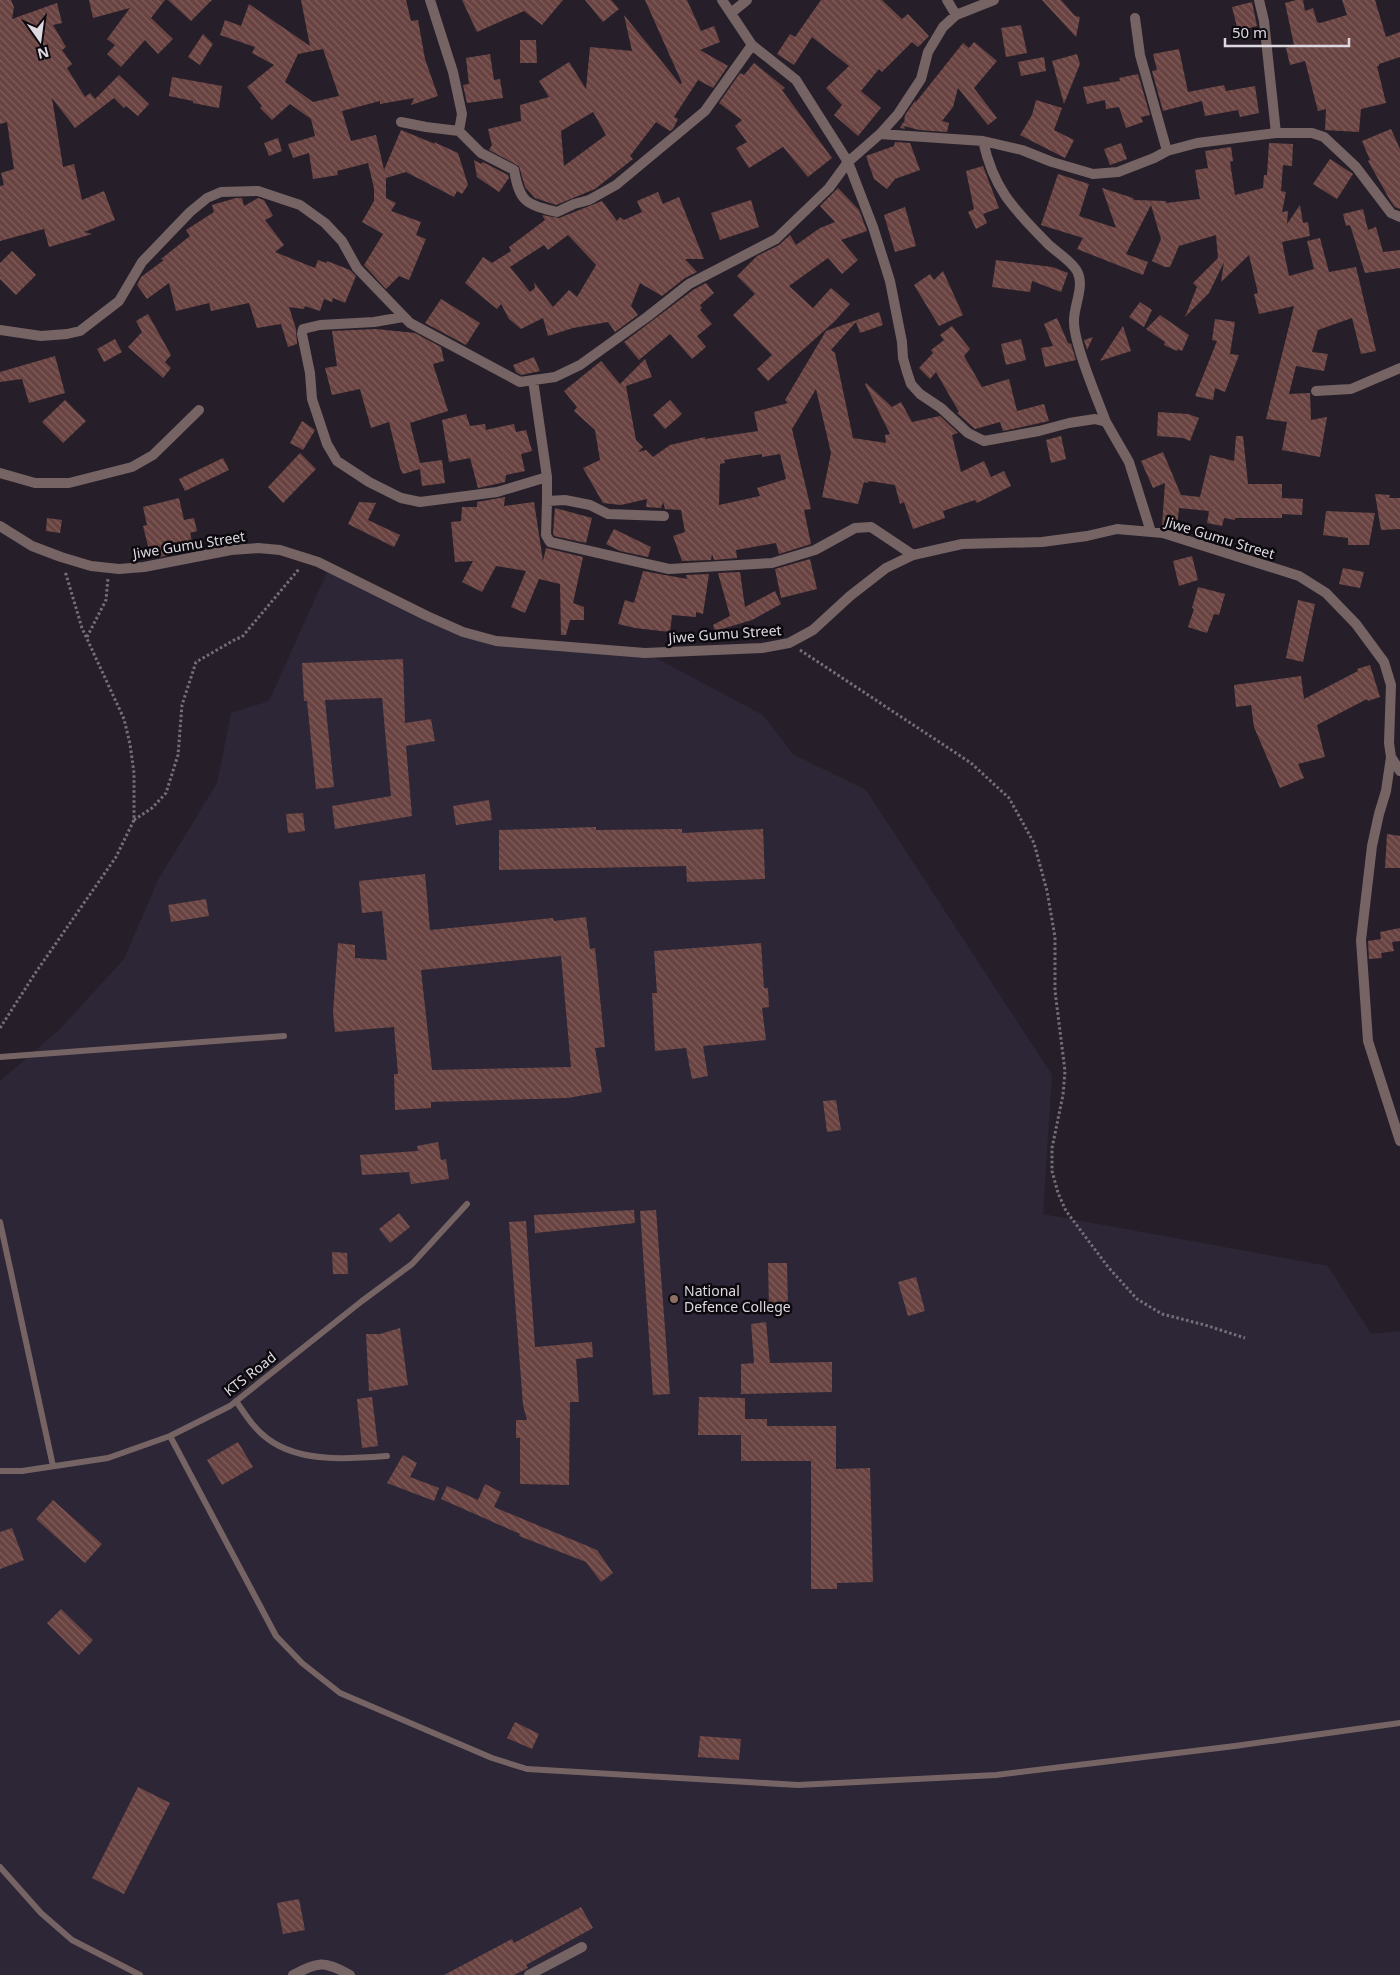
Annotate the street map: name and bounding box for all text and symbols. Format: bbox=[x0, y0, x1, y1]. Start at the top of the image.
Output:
north arrow bbox=[15, 15, 65, 65]
scale bar bbox=[1225, 15, 1349, 47]
text: 50 m bbox=[1232, 22, 1267, 42]
text: N bbox=[35, 43, 51, 64]
street label: Jiwe Gumu Street bbox=[1161, 511, 1277, 563]
street label: Jiwe Gumu Street bbox=[130, 526, 246, 563]
street label: Jiwe Gumu Street bbox=[666, 620, 782, 647]
place label: National Defence College bbox=[684, 1281, 791, 1316]
marker: National Defence College bbox=[668, 1293, 680, 1305]
street label: KTS Road bbox=[220, 1347, 280, 1400]

